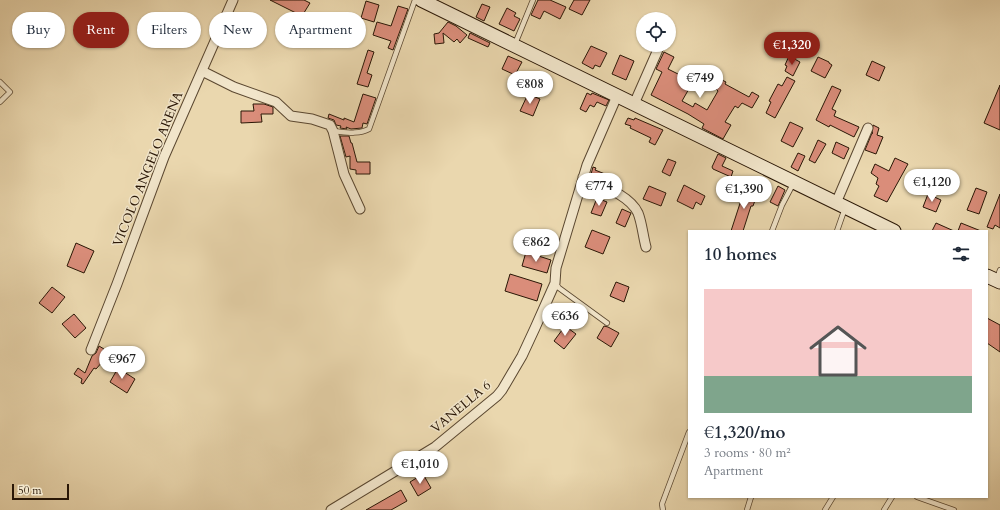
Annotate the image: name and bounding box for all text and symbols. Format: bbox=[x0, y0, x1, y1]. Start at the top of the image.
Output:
chip: Buy bbox=[12, 12, 65, 48]
chip: Rent bbox=[73, 12, 129, 48]
chip: Filters bbox=[137, 12, 201, 48]
chip: New bbox=[209, 12, 267, 48]
chip: Apartment bbox=[275, 12, 366, 48]
map controls bbox=[636, 12, 676, 52]
button: locate bbox=[636, 12, 676, 52]
pin: €1,320 bbox=[759, 32, 825, 66]
text: €1,320 bbox=[773, 36, 811, 54]
pin: €749 bbox=[676, 65, 724, 99]
text: €749 bbox=[686, 69, 714, 87]
pin: €808 bbox=[506, 71, 554, 105]
text: €808 bbox=[516, 75, 544, 93]
street label: VICOLO ANGELO ARENA bbox=[109, 88, 188, 249]
pin: €1,120 bbox=[899, 169, 965, 203]
pin: €774 bbox=[575, 173, 623, 207]
text: €1,120 bbox=[913, 173, 951, 191]
pin: €1,390 bbox=[711, 176, 777, 210]
text: €774 bbox=[585, 177, 613, 195]
text: €1,390 bbox=[725, 180, 763, 198]
pin: €862 bbox=[512, 229, 560, 263]
text: €862 bbox=[522, 233, 550, 251]
text: 10 homes bbox=[704, 243, 777, 266]
icon: filters bbox=[950, 243, 972, 265]
pin: €636 bbox=[541, 303, 589, 337]
text: €636 bbox=[551, 307, 579, 325]
icon: home bbox=[802, 315, 874, 387]
pin: €967 bbox=[98, 346, 146, 380]
text: €967 bbox=[108, 350, 136, 368]
street label: VANELLA 6 bbox=[427, 376, 495, 437]
text: €1,320/mo bbox=[704, 421, 786, 444]
text: 3 rooms · 80 m² bbox=[704, 444, 791, 462]
pin: €1,010 bbox=[387, 451, 453, 485]
text: €1,010 bbox=[401, 455, 439, 473]
text: Apartment bbox=[704, 462, 763, 480]
scale bar bbox=[12, 482, 69, 501]
text: 50 m bbox=[18, 483, 42, 498]

